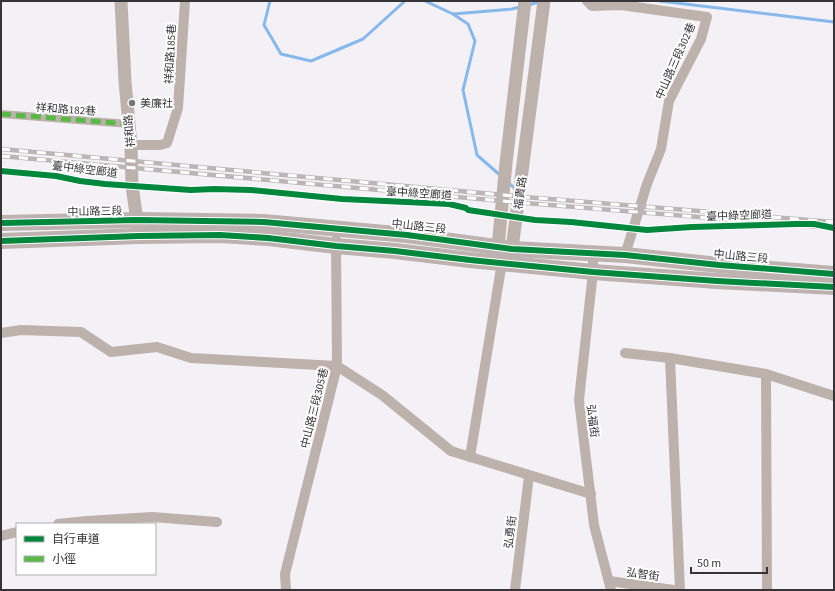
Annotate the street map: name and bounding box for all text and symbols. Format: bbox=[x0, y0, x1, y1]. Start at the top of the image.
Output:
street label: 中山路三段302巷 bbox=[652, 21, 699, 102]
street label: 祥和路185巷 bbox=[161, 23, 180, 85]
place label: 美廉社 bbox=[140, 96, 173, 111]
marker: 美廉社 bbox=[127, 98, 137, 108]
street label: 祥和路182巷 bbox=[35, 100, 97, 119]
street label: 祥和路 bbox=[121, 114, 138, 148]
street label: 臺中綠空廊道 bbox=[51, 158, 119, 181]
street label: 福貴路 bbox=[511, 176, 530, 210]
street label: 臺中綠空廊道 bbox=[386, 184, 452, 203]
street label: 中山路三段 bbox=[67, 204, 123, 219]
street label: 臺中綠空廊道 bbox=[706, 207, 772, 224]
street label: 中山路三段 bbox=[391, 216, 447, 237]
street label: 中山路三段 bbox=[713, 247, 769, 266]
street label: 中山路三段305巷 bbox=[297, 366, 332, 450]
street label: 弘福街 bbox=[583, 404, 602, 438]
street label: 弘勇街 bbox=[501, 515, 520, 549]
legend bbox=[16, 523, 156, 575]
text: 自行車道 bbox=[52, 531, 100, 548]
scale bar bbox=[691, 549, 767, 575]
text: 小徑 bbox=[52, 551, 76, 568]
text: 50 m bbox=[697, 555, 721, 572]
street label: 弘智街 bbox=[626, 565, 660, 584]

